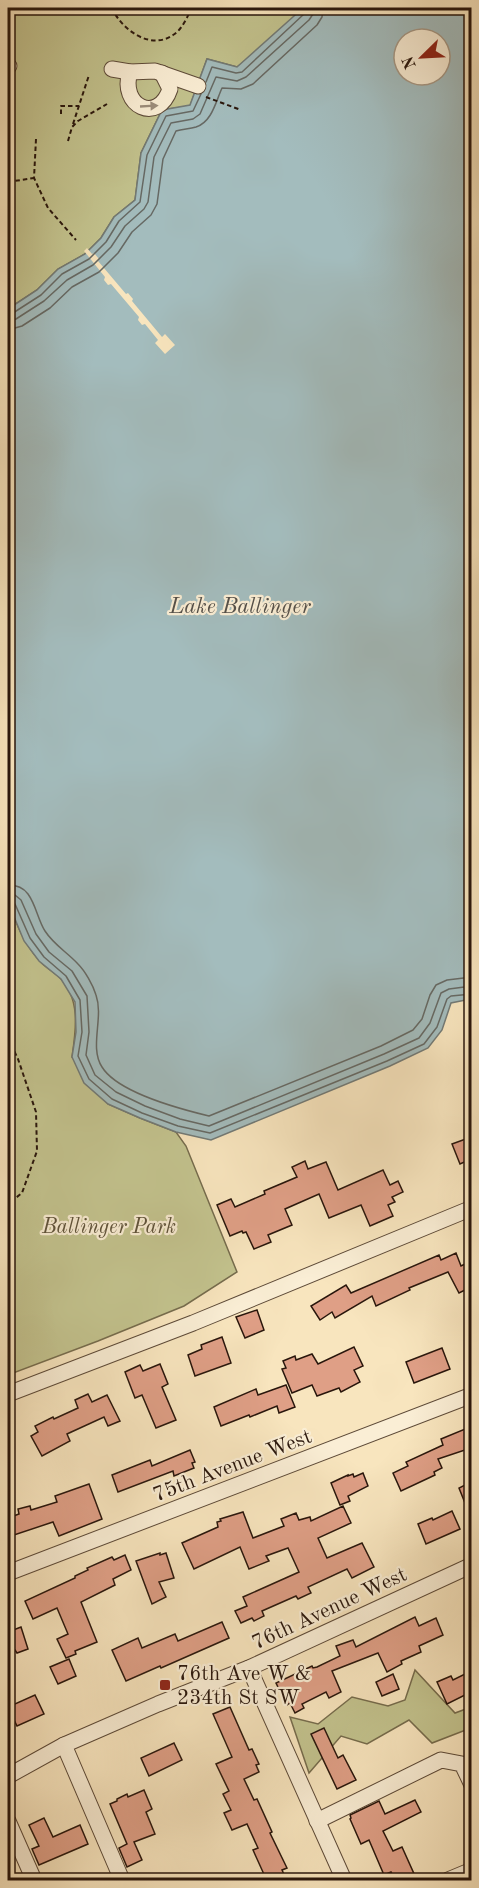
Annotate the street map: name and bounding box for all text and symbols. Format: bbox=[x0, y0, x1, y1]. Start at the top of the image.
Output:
north arrow bbox=[392, 27, 452, 87]
text: N bbox=[400, 53, 420, 71]
one-way arrow bbox=[140, 101, 159, 110]
water label: Lake Ballinger bbox=[168, 596, 311, 618]
park label: Ballinger Park bbox=[41, 1217, 176, 1238]
street label: 75th Avenue West bbox=[150, 1426, 315, 1506]
street label: 76th Avenue West bbox=[249, 1564, 410, 1654]
place label: 76th Ave W & 234th St SW bbox=[177, 1664, 311, 1709]
marker: 76th Ave W & 234th St SW bbox=[158, 1678, 172, 1692]

